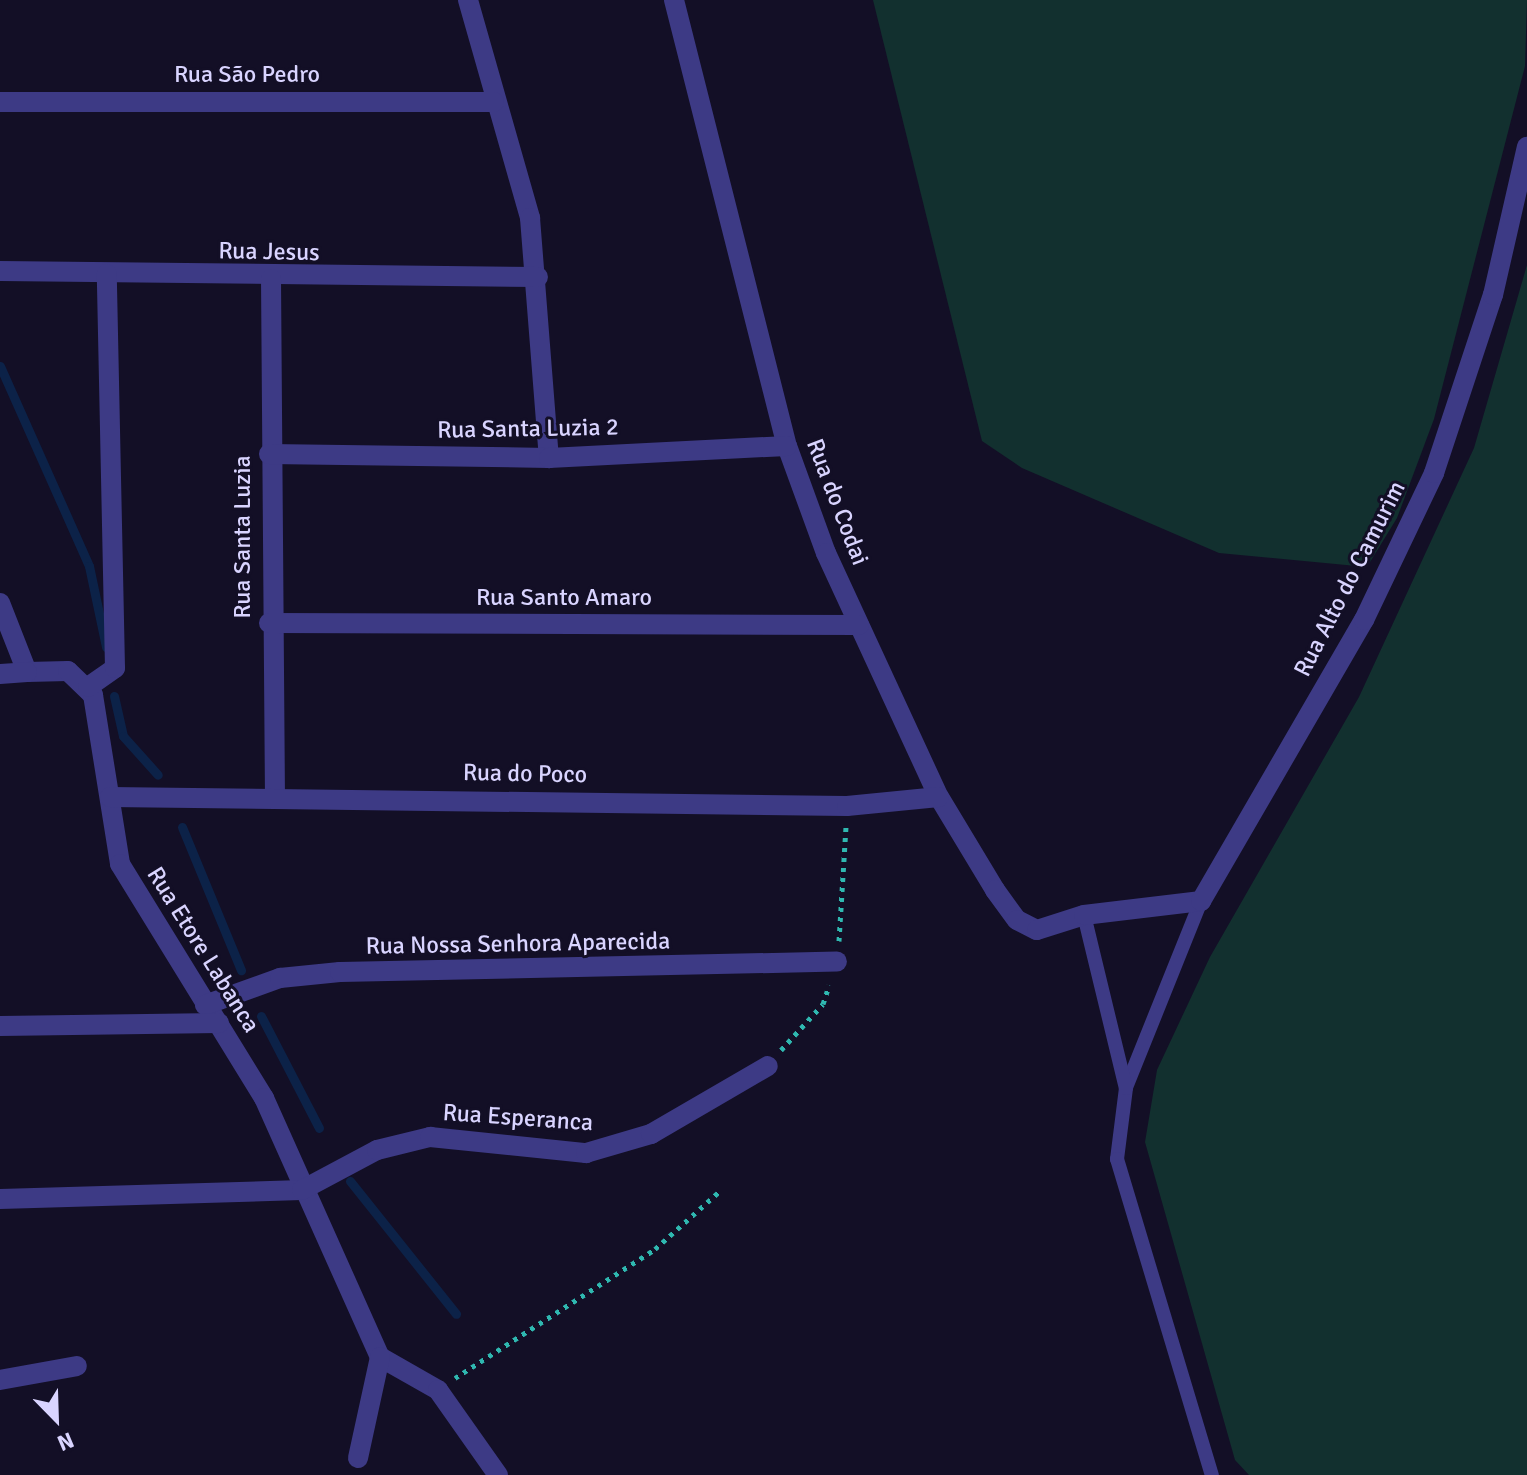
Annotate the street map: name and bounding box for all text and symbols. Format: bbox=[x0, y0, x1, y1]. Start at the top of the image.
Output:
street label: Rua São Pedro bbox=[174, 61, 320, 89]
street label: Rua Jesus bbox=[218, 237, 320, 267]
street label: Rua Santa Luzia 2 bbox=[437, 413, 619, 445]
street label: Rua do Codai bbox=[800, 435, 874, 569]
street label: Rua Santa Luzia bbox=[229, 455, 257, 619]
street label: Rua Alto do Camurim bbox=[1288, 476, 1412, 682]
street label: Rua Santo Amaro bbox=[476, 584, 652, 612]
street label: Rua do Poco bbox=[463, 759, 587, 789]
street label: Rua Etore Labanca bbox=[140, 862, 266, 1038]
street label: Rua Nossa Senhora Aparecida bbox=[365, 927, 671, 961]
street label: Rua Esperanca bbox=[442, 1098, 594, 1138]
north arrow bbox=[16, 1379, 96, 1459]
text: N bbox=[53, 1426, 78, 1457]

